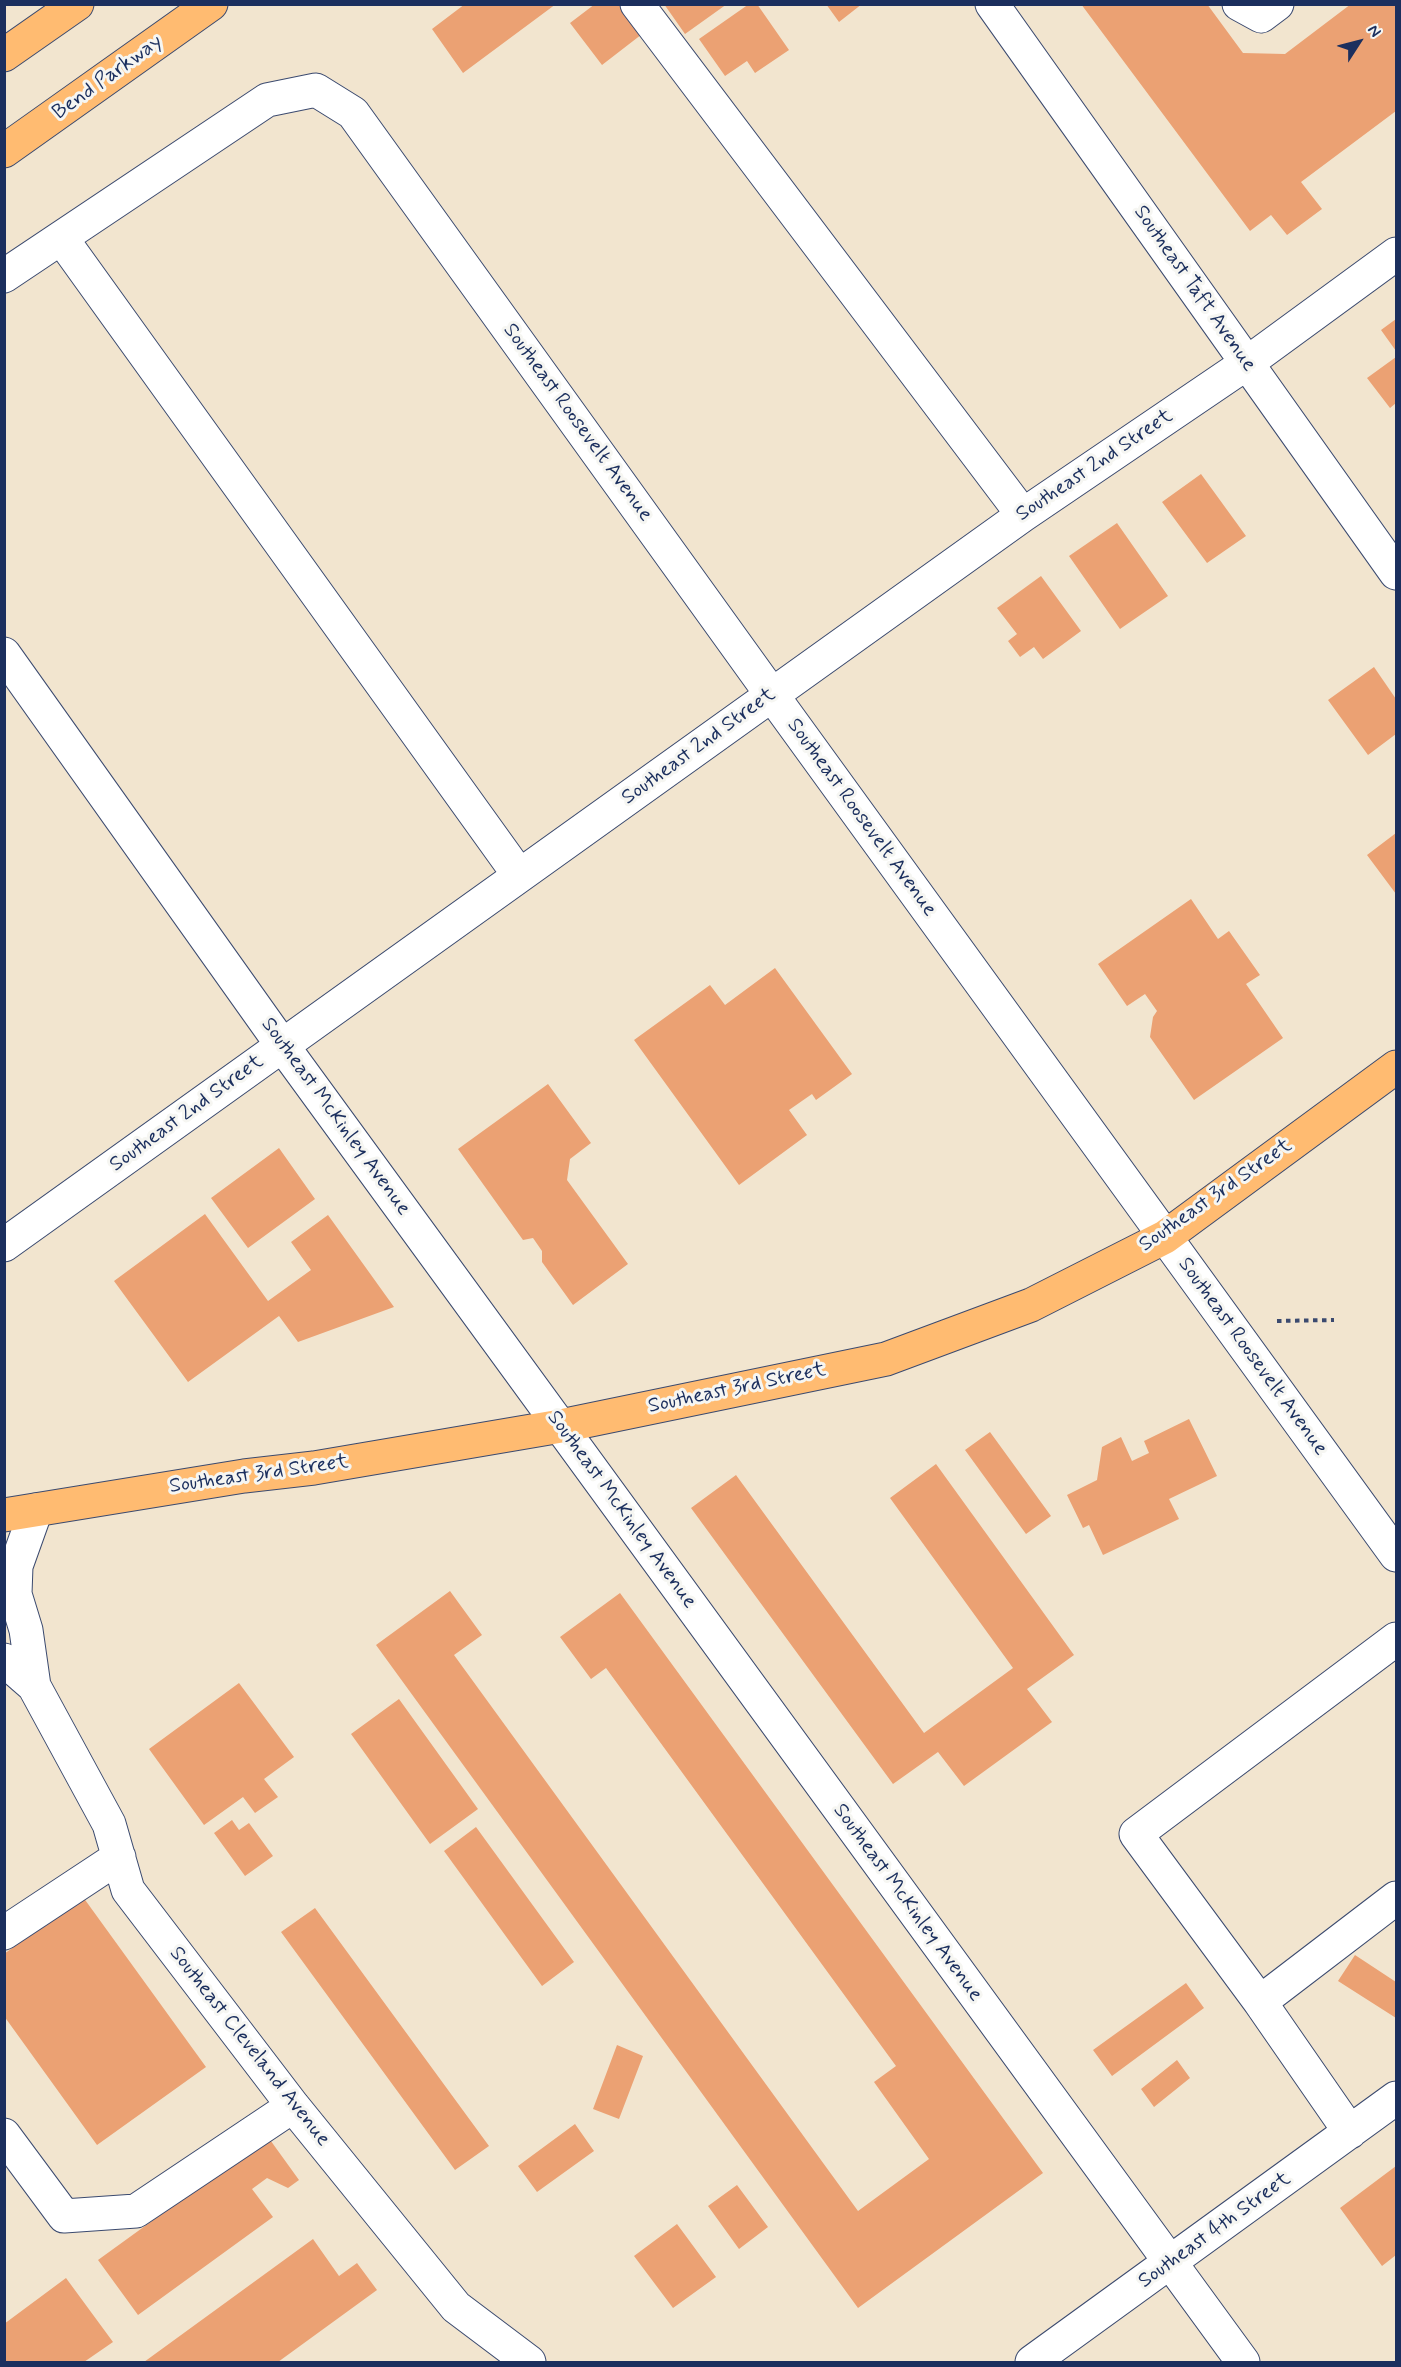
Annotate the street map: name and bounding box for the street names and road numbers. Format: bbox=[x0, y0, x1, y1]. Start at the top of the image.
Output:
street label: Bend Parkway bbox=[48, 30, 168, 126]
street label: Southeast Taft Avenue bbox=[1127, 201, 1261, 377]
street label: Southeast Roosevelt Avenue bbox=[497, 319, 657, 527]
street label: Southeast 2nd Street bbox=[1012, 404, 1178, 528]
street label: Southeast 2nd Street bbox=[617, 683, 781, 811]
street label: Southeast Roosevelt Avenue bbox=[781, 714, 941, 922]
street label: Southeast McKinley Avenue bbox=[255, 1013, 415, 1221]
street label: Southeast 2nd Street bbox=[105, 1050, 269, 1178]
street label: Southeast 3rd Street bbox=[1135, 1134, 1297, 1258]
street label: Southeast Roosevelt Avenue bbox=[1172, 1253, 1332, 1461]
street label: Southeast 3rd Street bbox=[646, 1358, 828, 1420]
street label: Southeast McKinley Avenue bbox=[541, 1406, 701, 1614]
street label: Southeast 3rd Street bbox=[168, 1450, 350, 1500]
street label: Southeast McKinley Avenue bbox=[827, 1799, 987, 2007]
street label: Southeast Cleveland Avenue bbox=[163, 1942, 335, 2152]
street label: Southeast 4th Street bbox=[1134, 2167, 1296, 2295]

